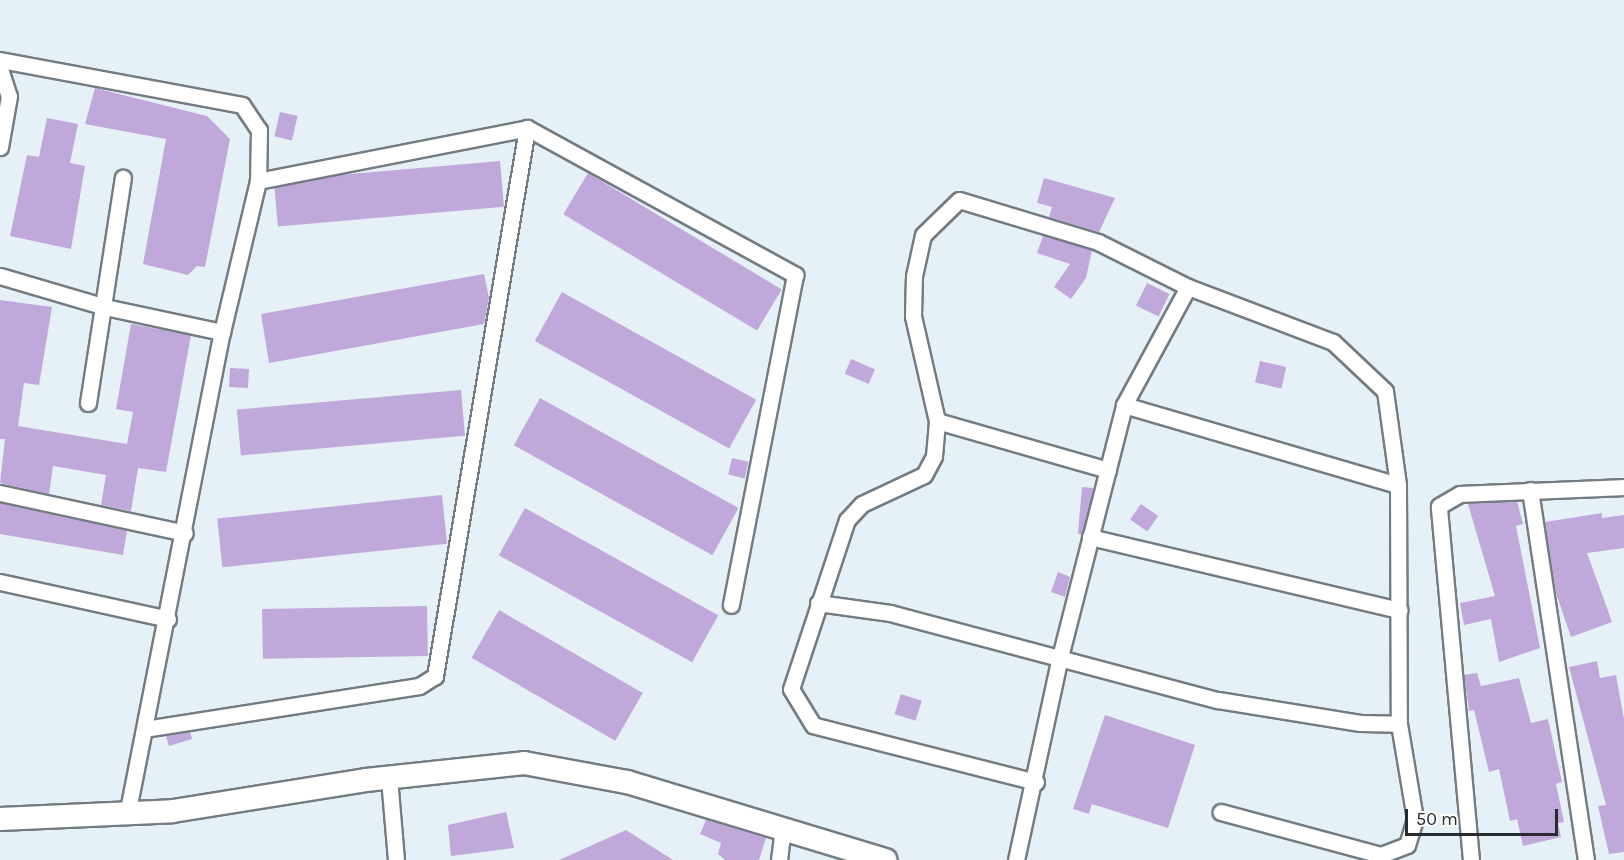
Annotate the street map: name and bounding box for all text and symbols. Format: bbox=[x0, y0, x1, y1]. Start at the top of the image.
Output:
scale bar bbox=[1408, 797, 1561, 835]
text: 50 m bbox=[1416, 808, 1458, 830]

